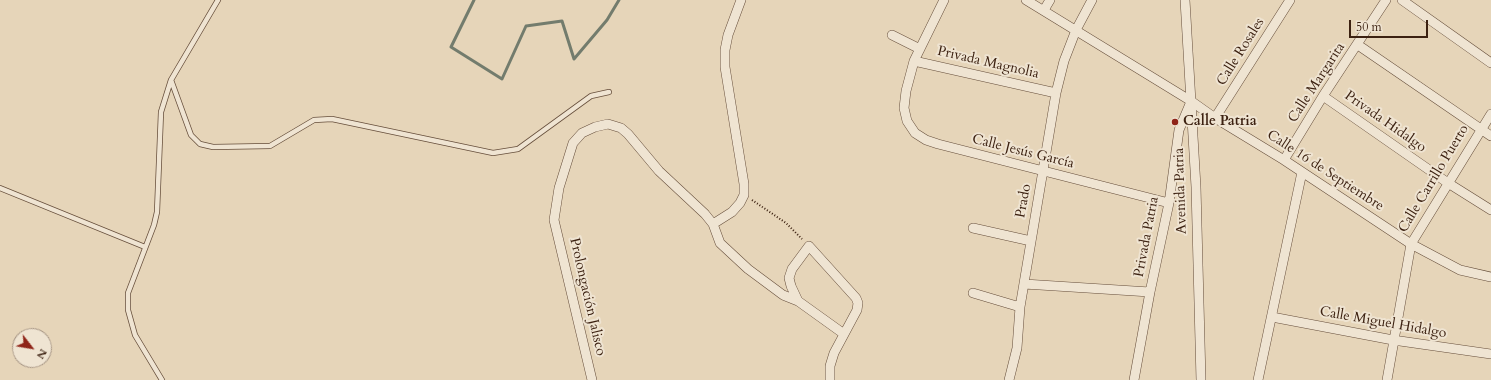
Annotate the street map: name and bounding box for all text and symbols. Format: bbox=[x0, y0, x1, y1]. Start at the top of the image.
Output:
scale bar bbox=[1351, 12, 1430, 38]
street label: Calle Rosales bbox=[1214, 15, 1268, 89]
text: 50 m bbox=[1356, 19, 1382, 35]
street label: Calle Margarita bbox=[1285, 40, 1349, 126]
street label: Privada Magnolia bbox=[936, 43, 1040, 83]
street label: Privada Hidalgo bbox=[1341, 88, 1429, 156]
place label: Calle Patria bbox=[1183, 114, 1257, 130]
marker: Calle Patria bbox=[1170, 117, 1180, 127]
street label: Calle Carrillo Puerto bbox=[1395, 122, 1473, 236]
street label: Calle 16 de Septiembre bbox=[1263, 127, 1387, 215]
street label: Calle Jesús García bbox=[970, 131, 1076, 173]
street label: Avenida Patria bbox=[1171, 148, 1191, 234]
street label: Prado bbox=[1012, 182, 1036, 220]
street label: Privada Patria bbox=[1131, 195, 1163, 279]
street label: Prolongación Jalisco bbox=[565, 236, 609, 358]
street label: Calle Miguel Hidalgo bbox=[1318, 304, 1448, 342]
north arrow bbox=[12, 328, 52, 368]
text: N bbox=[33, 346, 51, 362]

